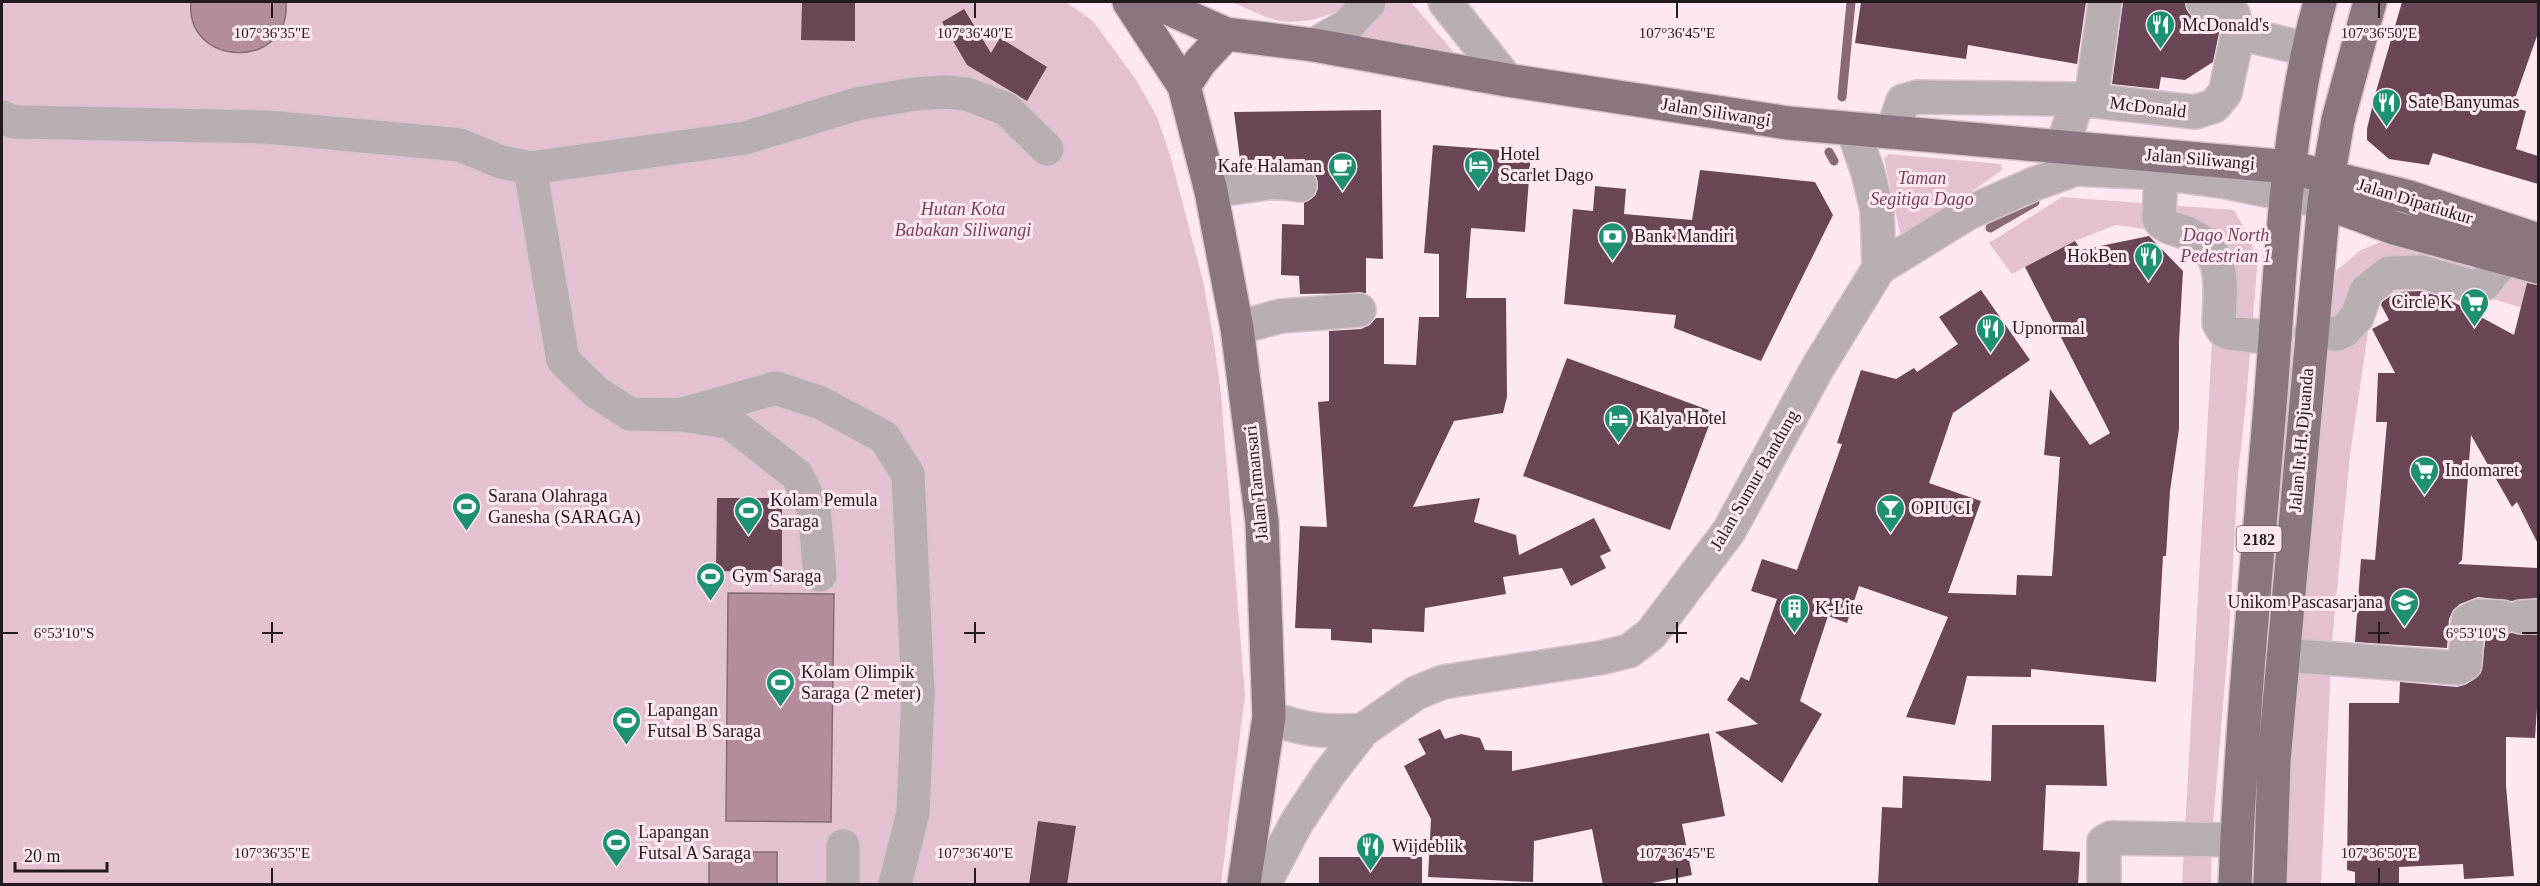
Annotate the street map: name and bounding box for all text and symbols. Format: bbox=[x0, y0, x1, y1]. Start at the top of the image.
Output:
restaurant icon: McDonald's bbox=[2145, 9, 2177, 51]
place label: McDonald's bbox=[2182, 15, 2269, 35]
text: 107°36'35"E bbox=[234, 25, 310, 41]
text: 107°36'40"E bbox=[937, 25, 1013, 41]
text: 107°36'45"E bbox=[1639, 25, 1715, 41]
text: 107°36'50"E bbox=[2341, 25, 2417, 41]
restaurant icon: Sate Banyumas bbox=[2371, 86, 2403, 128]
street label: McDonald bbox=[2109, 92, 2187, 122]
place label: Sate Banyumas bbox=[2408, 92, 2519, 112]
street label: Jalan Siliwangi bbox=[1660, 93, 1772, 131]
place label: Hotel Scarlet Dago bbox=[1500, 144, 1593, 185]
street label: Jalan Siliwangi bbox=[2144, 144, 2256, 174]
hotel icon: Hotel Scarlet Dago bbox=[1463, 148, 1495, 190]
cafe icon: Kafe Halaman bbox=[1327, 150, 1359, 192]
place label: Kafe Halaman bbox=[1218, 156, 1322, 176]
park label: Taman Segitiga Dago bbox=[1870, 168, 1974, 209]
street label: Jalan Dipatiukur bbox=[2355, 174, 2475, 228]
park label: Hutan Kota Babakan Siliwangi bbox=[895, 199, 1031, 240]
bank icon: Bank Mandiri bbox=[1597, 220, 1629, 262]
park label: Dago North Pedestrian 1 bbox=[2179, 225, 2272, 266]
place label: Bank Mandiri bbox=[1634, 226, 1735, 246]
restaurant icon: HokBen bbox=[2132, 240, 2164, 282]
place label: HokBen bbox=[2067, 246, 2127, 266]
supermarket icon: Circle K bbox=[2458, 286, 2490, 328]
place label: Circle K bbox=[2392, 292, 2453, 312]
restaurant icon: Upnormal bbox=[1975, 312, 2007, 354]
place label: Upnormal bbox=[2012, 318, 2085, 338]
street label: Jalan Ir. H. Djuanda bbox=[2285, 367, 2317, 513]
hotel icon: Kalya Hotel bbox=[1602, 402, 1634, 444]
street label: Jalan Sumur Bandung bbox=[1706, 406, 1802, 554]
place label: Kalya Hotel bbox=[1639, 408, 1726, 428]
street label: Jalan Tamansari bbox=[1240, 424, 1272, 542]
supermarket icon: Indomaret bbox=[2408, 454, 2440, 496]
place label: Indomaret bbox=[2445, 460, 2519, 480]
place label: Sarana Olahraga Ganesha (SARAGA) bbox=[488, 486, 640, 528]
sports icon: Sarana Olahraga Ganesha (SARAGA) bbox=[451, 490, 483, 532]
place label: Kolam Pemula Saraga bbox=[770, 490, 877, 531]
bar icon: OPIUCI bbox=[1874, 492, 1906, 534]
sports icon: Kolam Pemula Saraga bbox=[733, 494, 765, 536]
place label: OPIUCI bbox=[1911, 498, 1971, 518]
road number: 2182 bbox=[2236, 526, 2282, 552]
sports icon: Gym Saraga bbox=[695, 560, 727, 602]
place label: Gym Saraga bbox=[732, 566, 821, 586]
school or university icon: Unikom Pascasarjana bbox=[2388, 586, 2420, 628]
building icon: K-Lite bbox=[1778, 592, 1810, 634]
place label: Unikom Pascasarjana bbox=[2228, 592, 2383, 612]
place label: K-Lite bbox=[1815, 598, 1863, 618]
text: 6°53'10"S bbox=[34, 625, 94, 641]
text: 6°53'10"S bbox=[2446, 625, 2506, 641]
place label: Kolam Olimpik Saraga (2 meter) bbox=[801, 662, 921, 704]
sports icon: Kolam Olimpik Saraga (2 meter) bbox=[764, 666, 796, 708]
place label: Lapangan Futsal B Saraga bbox=[647, 700, 761, 741]
sports icon: Lapangan Futsal B Saraga bbox=[610, 704, 642, 746]
place label: Lapangan Futsal A Saraga bbox=[638, 822, 751, 863]
sports icon: Lapangan Futsal A Saraga bbox=[601, 826, 633, 868]
restaurant icon: Wijdeblik bbox=[1355, 830, 1387, 872]
scale bar bbox=[15, 835, 106, 873]
place label: Wijdeblik bbox=[1392, 836, 1463, 856]
text: 107°36'35"E bbox=[234, 845, 310, 861]
text: 107°36'40"E bbox=[937, 845, 1013, 861]
text: 107°36'45"E bbox=[1639, 845, 1715, 861]
text: 107°36'50"E bbox=[2341, 845, 2417, 861]
text: 20 m bbox=[24, 846, 61, 866]

